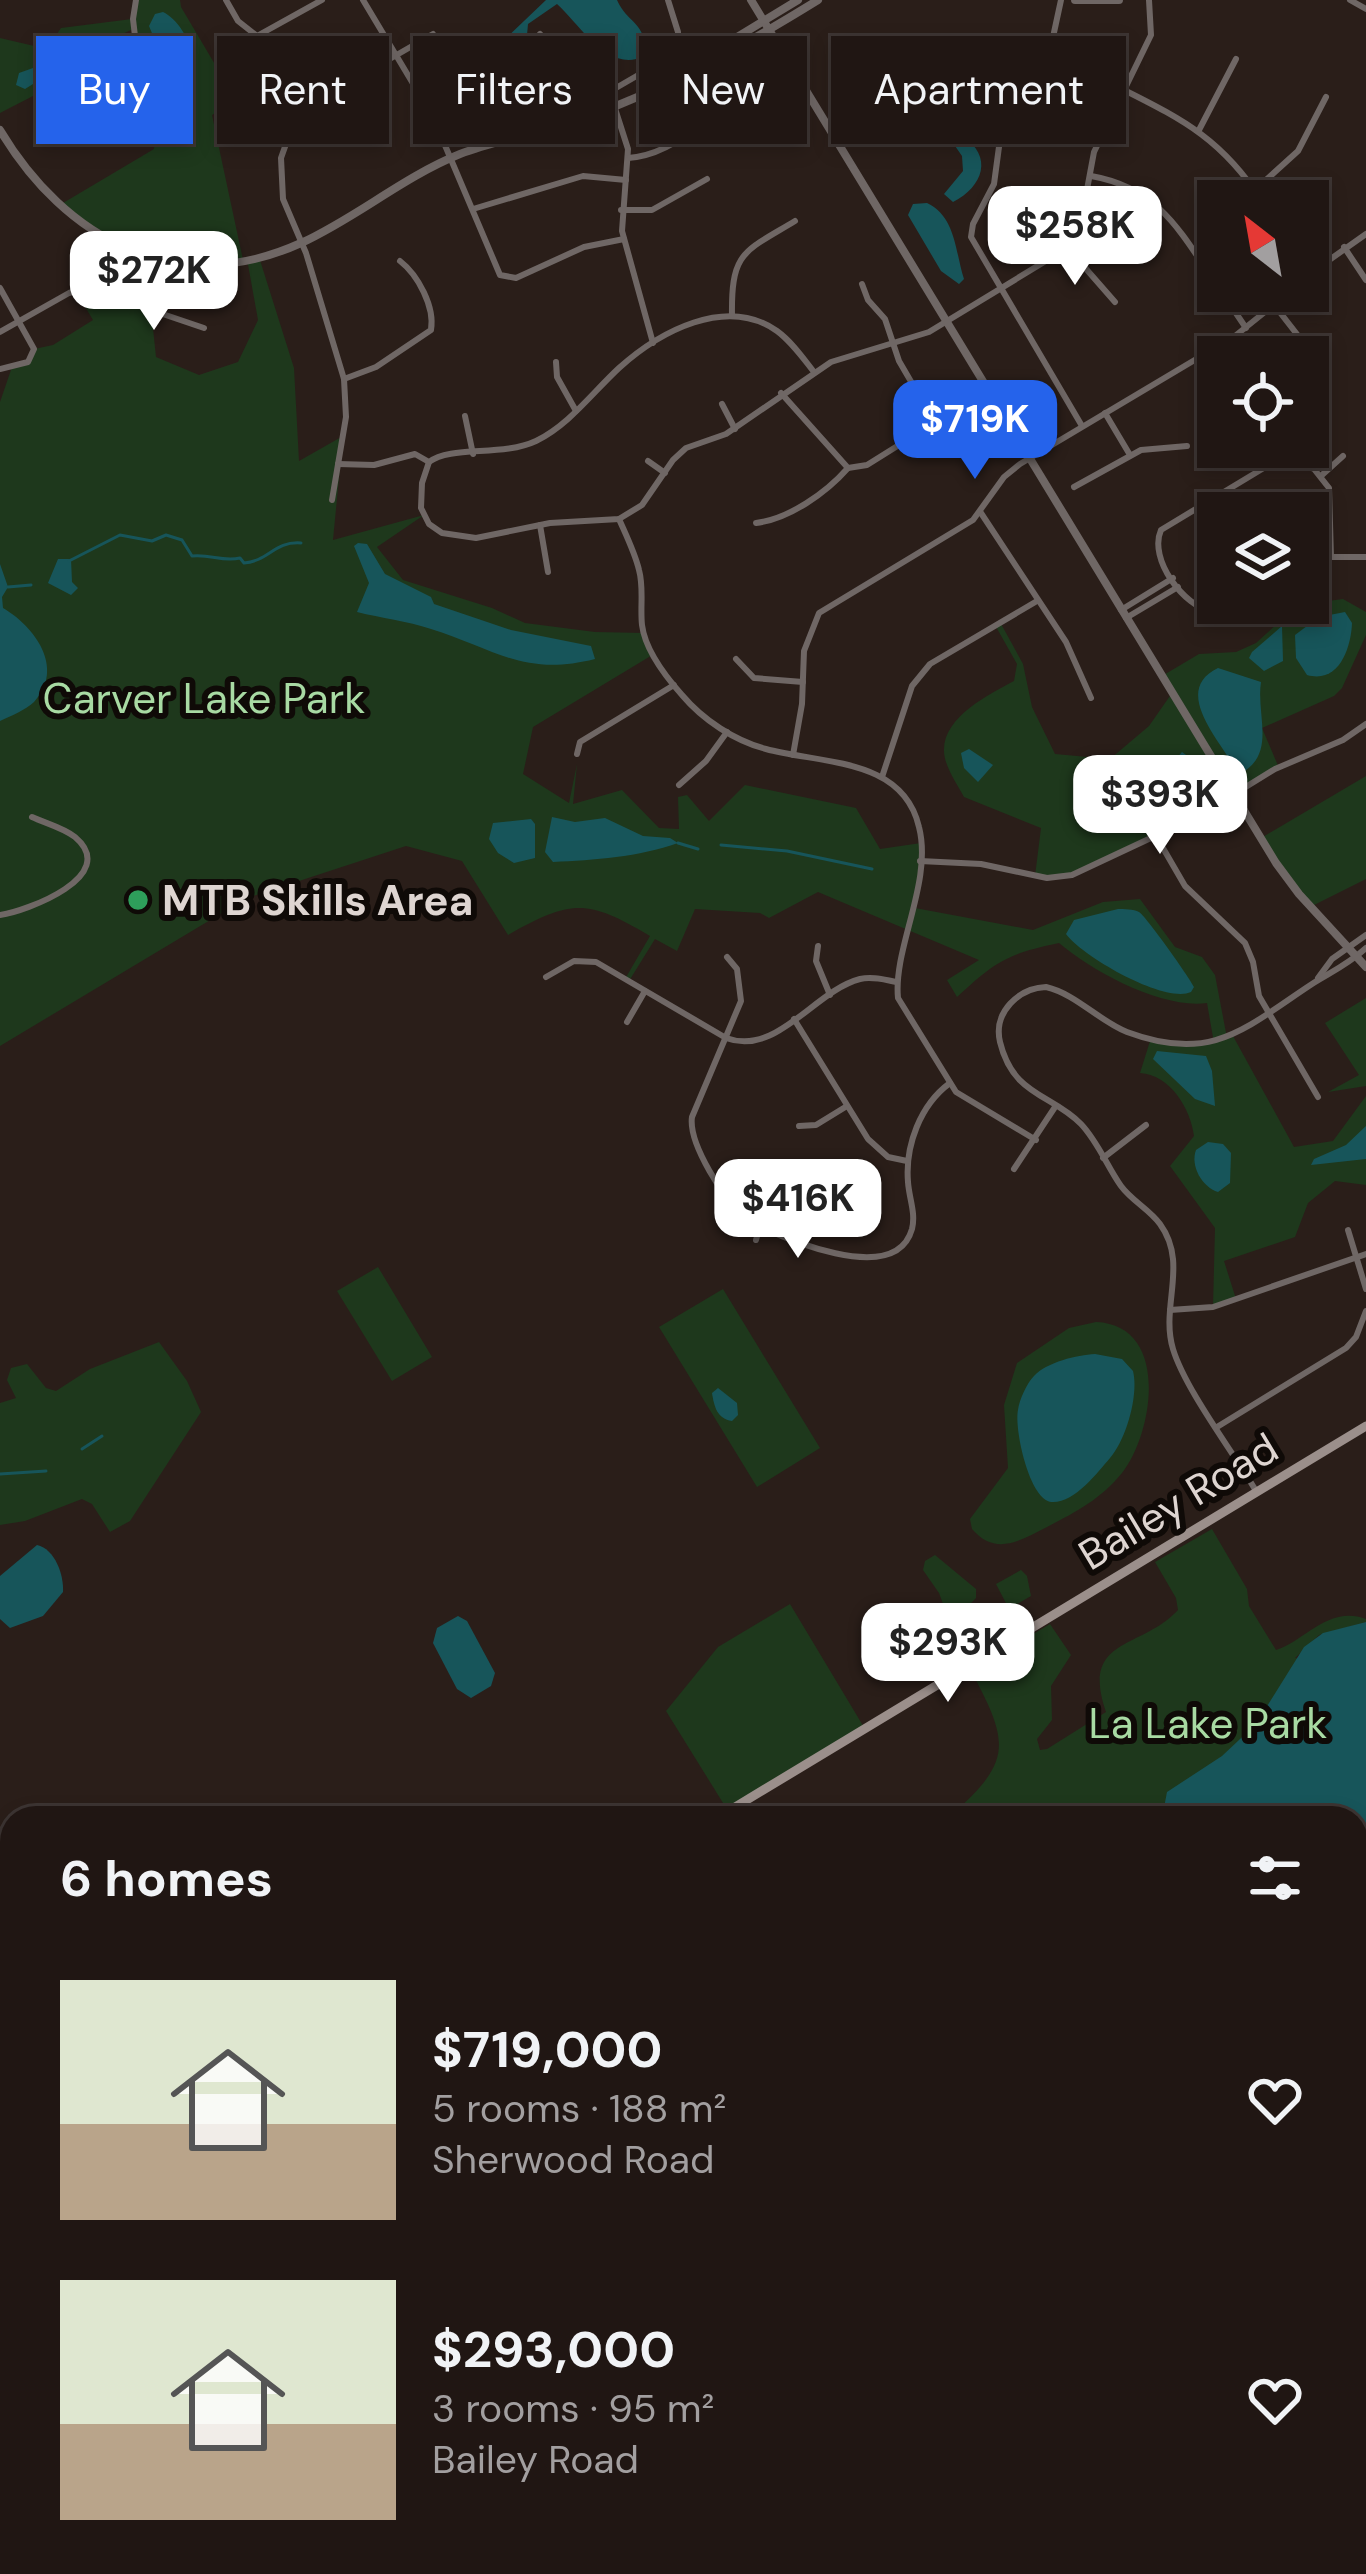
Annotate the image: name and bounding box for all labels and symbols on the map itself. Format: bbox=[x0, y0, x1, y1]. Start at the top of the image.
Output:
north arrow bbox=[1197, 180, 1329, 312]
pin: $258K bbox=[991, 186, 1159, 288]
pin: $272K bbox=[70, 231, 238, 333]
pin: $719K bbox=[891, 380, 1059, 482]
park label: Carver Lake Park bbox=[43, 671, 365, 726]
pin: $393K bbox=[1076, 755, 1244, 857]
place label: MTB Skills Area bbox=[162, 873, 473, 928]
marker: MTB Skills Area bbox=[125, 887, 151, 913]
pin: $416K bbox=[714, 1159, 882, 1261]
street label: Bailey Road bbox=[1069, 1420, 1288, 1582]
pin: $293K bbox=[864, 1603, 1032, 1705]
park label: La Lake Park bbox=[1089, 1696, 1327, 1751]

